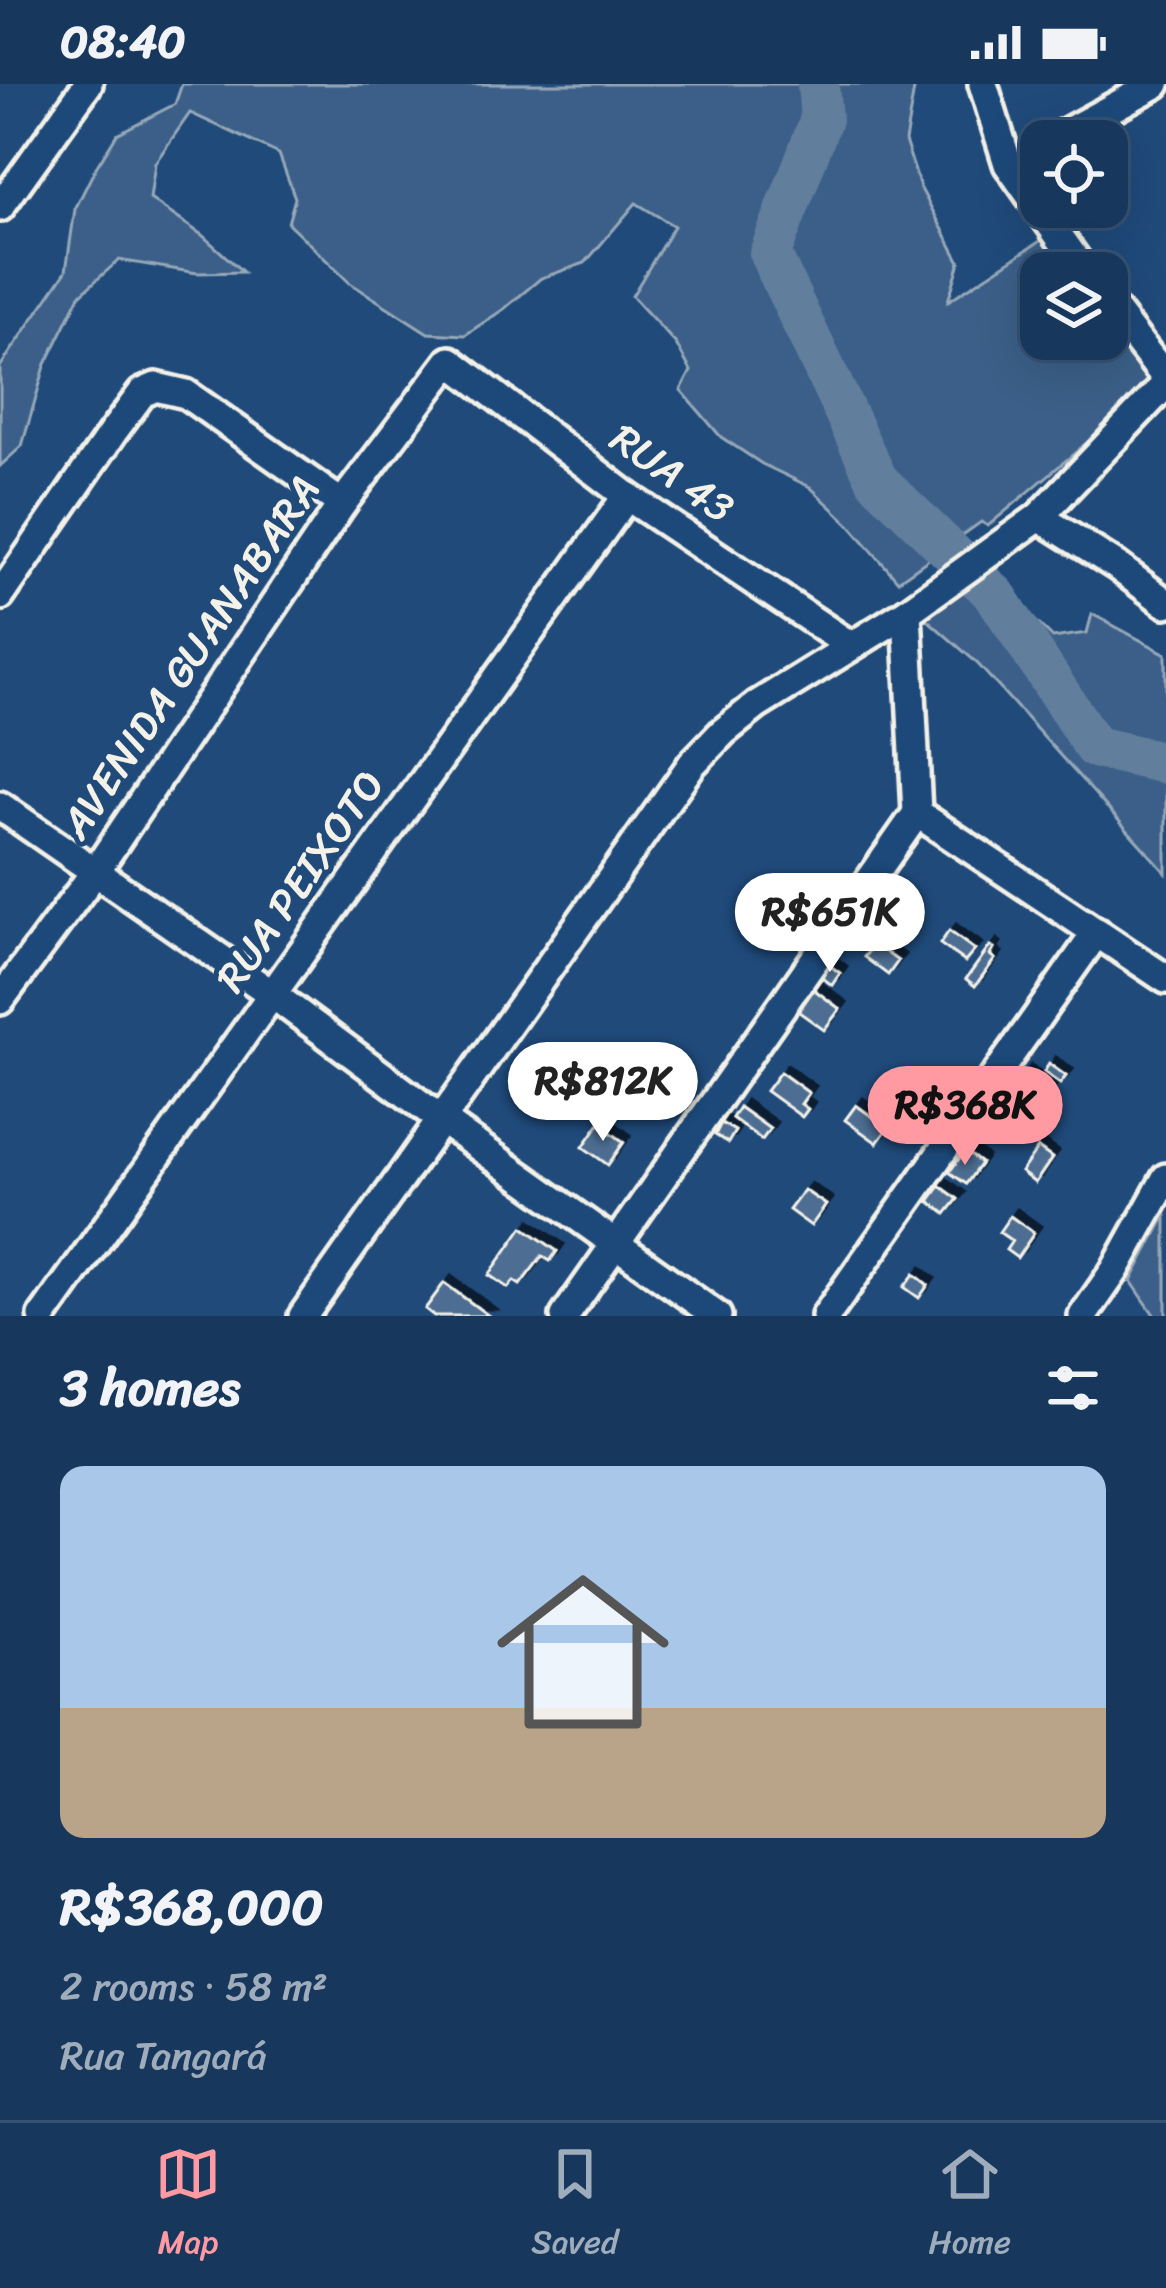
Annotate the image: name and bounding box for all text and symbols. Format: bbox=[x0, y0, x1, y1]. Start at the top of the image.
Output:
text: 08:40 bbox=[60, 2, 186, 82]
map controls bbox=[1020, 120, 1128, 360]
button: locate bbox=[1020, 120, 1128, 228]
button: layers bbox=[1020, 252, 1128, 360]
street label: RUA 43 bbox=[594, 403, 750, 543]
street label: AVENIDA GUANABARA bbox=[39, 459, 340, 855]
street label: RUA PEIXOTO bbox=[195, 753, 405, 1009]
pin: R$651K bbox=[732, 873, 928, 975]
text: R$651K bbox=[762, 877, 898, 946]
pin: R$812K bbox=[505, 1042, 701, 1144]
text: R$812K bbox=[535, 1046, 671, 1115]
pin: R$368K bbox=[867, 1066, 1063, 1168]
text: R$368K bbox=[895, 1070, 1035, 1139]
text: 3 homes bbox=[60, 1343, 240, 1433]
icon: filters bbox=[1040, 1355, 1106, 1421]
icon: home bbox=[475, 1544, 691, 1760]
text: R$368,000 bbox=[60, 1862, 323, 1952]
text: 2 rooms · 58 m² bbox=[60, 1952, 328, 2021]
text: Rua Tangará bbox=[60, 2021, 267, 2090]
tab: Map bbox=[155, 2141, 221, 2271]
tab: Saved bbox=[531, 2141, 618, 2271]
tab: Home bbox=[928, 2141, 1011, 2271]

